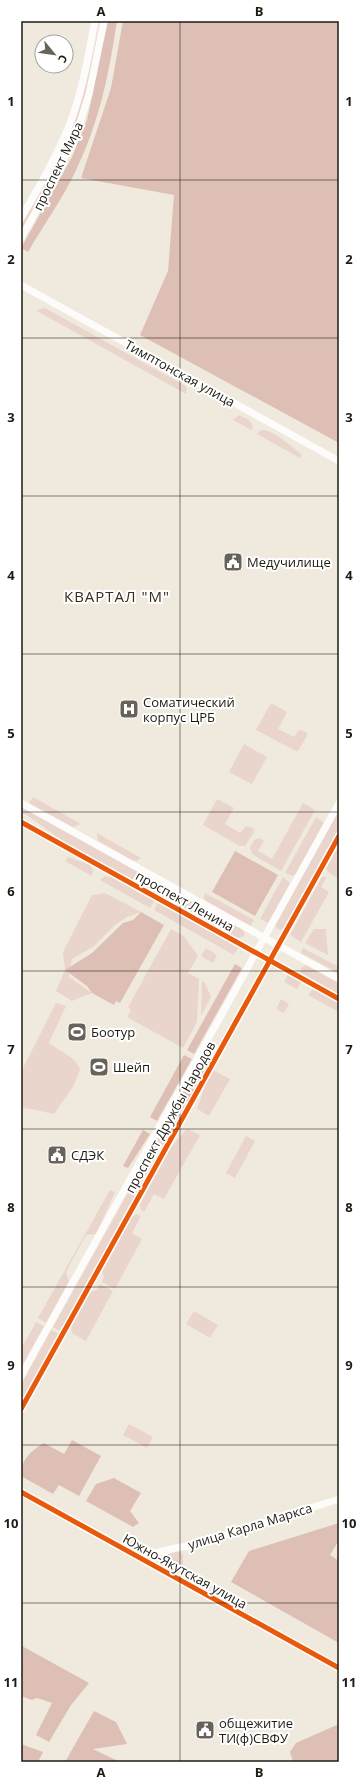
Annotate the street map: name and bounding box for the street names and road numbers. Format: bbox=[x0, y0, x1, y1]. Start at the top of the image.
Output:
street label: проспект Мира bbox=[29, 119, 87, 213]
street label: Тимптонская улица bbox=[122, 335, 238, 411]
street label: проспект Ленина bbox=[133, 866, 237, 936]
street label: проспект Дружбы Народов bbox=[121, 1038, 219, 1196]
street label: улица Карла Маркса bbox=[186, 1499, 314, 1553]
street label: Южно-Якутская улица bbox=[120, 1529, 250, 1613]

